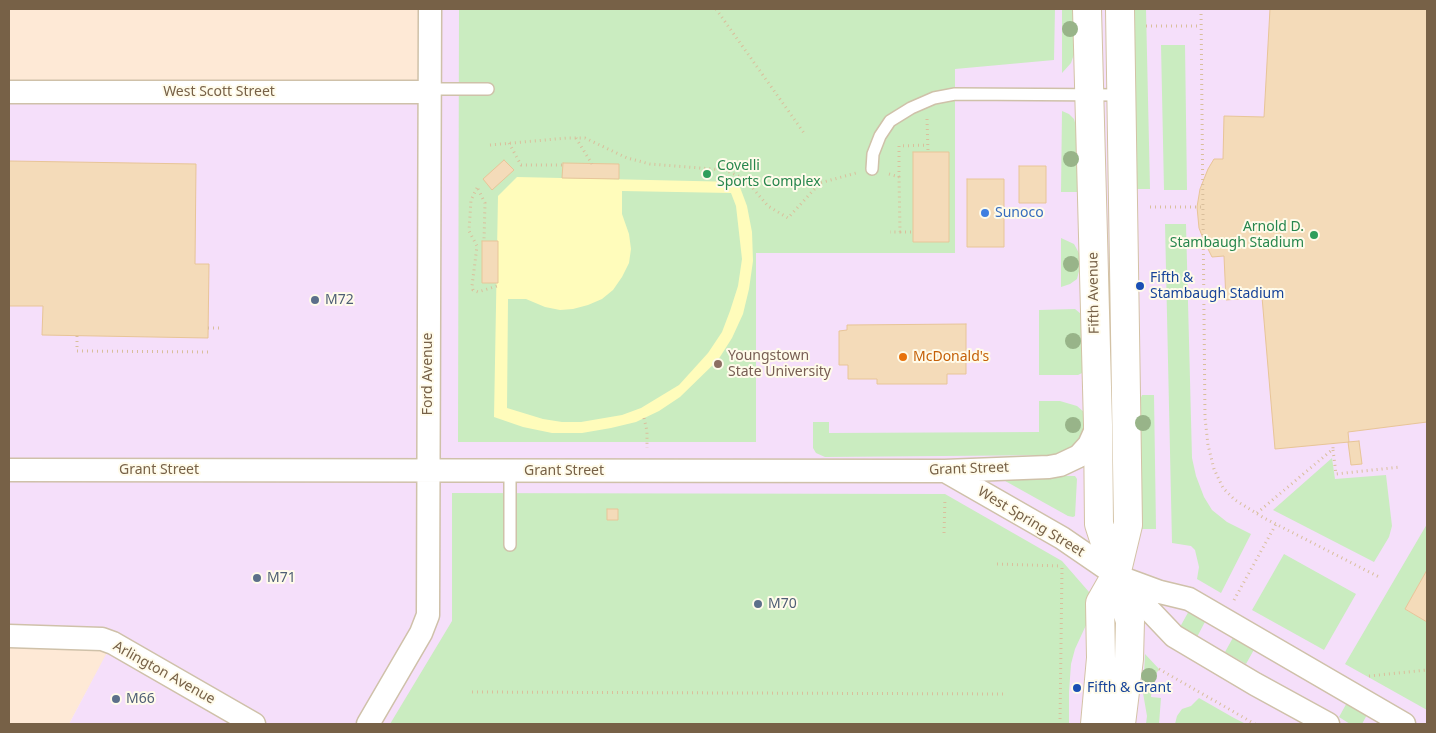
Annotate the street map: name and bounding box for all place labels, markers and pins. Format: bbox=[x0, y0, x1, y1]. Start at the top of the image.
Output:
place label: Covelli Sports Complex bbox=[717, 158, 821, 190]
marker: Covelli Sports Complex bbox=[701, 168, 713, 180]
place label: Sunoco bbox=[995, 205, 1044, 221]
marker: Sunoco bbox=[979, 207, 991, 219]
place label: Arnold D. Stambaugh Stadium bbox=[1170, 219, 1304, 252]
marker: Arnold D. Stambaugh Stadium bbox=[1308, 229, 1320, 241]
place label: Fifth & Stambaugh Stadium bbox=[1150, 270, 1284, 302]
marker: Fifth & Stambaugh Stadium bbox=[1134, 280, 1146, 292]
place label: M72 bbox=[325, 292, 354, 308]
marker: M72 bbox=[309, 294, 321, 306]
place label: Youngstown State University bbox=[728, 348, 831, 381]
place label: McDonald's bbox=[913, 349, 989, 365]
marker: McDonald's bbox=[897, 351, 909, 363]
marker: Youngstown State University bbox=[712, 358, 724, 370]
place label: M71 bbox=[267, 570, 296, 586]
marker: M71 bbox=[251, 572, 263, 584]
place label: M70 bbox=[768, 596, 797, 612]
marker: M70 bbox=[752, 598, 764, 610]
place label: Fifth & Grant bbox=[1087, 680, 1171, 696]
marker: Fifth & Grant bbox=[1071, 682, 1083, 694]
place label: M66 bbox=[126, 691, 155, 707]
marker: M66 bbox=[110, 693, 122, 705]

